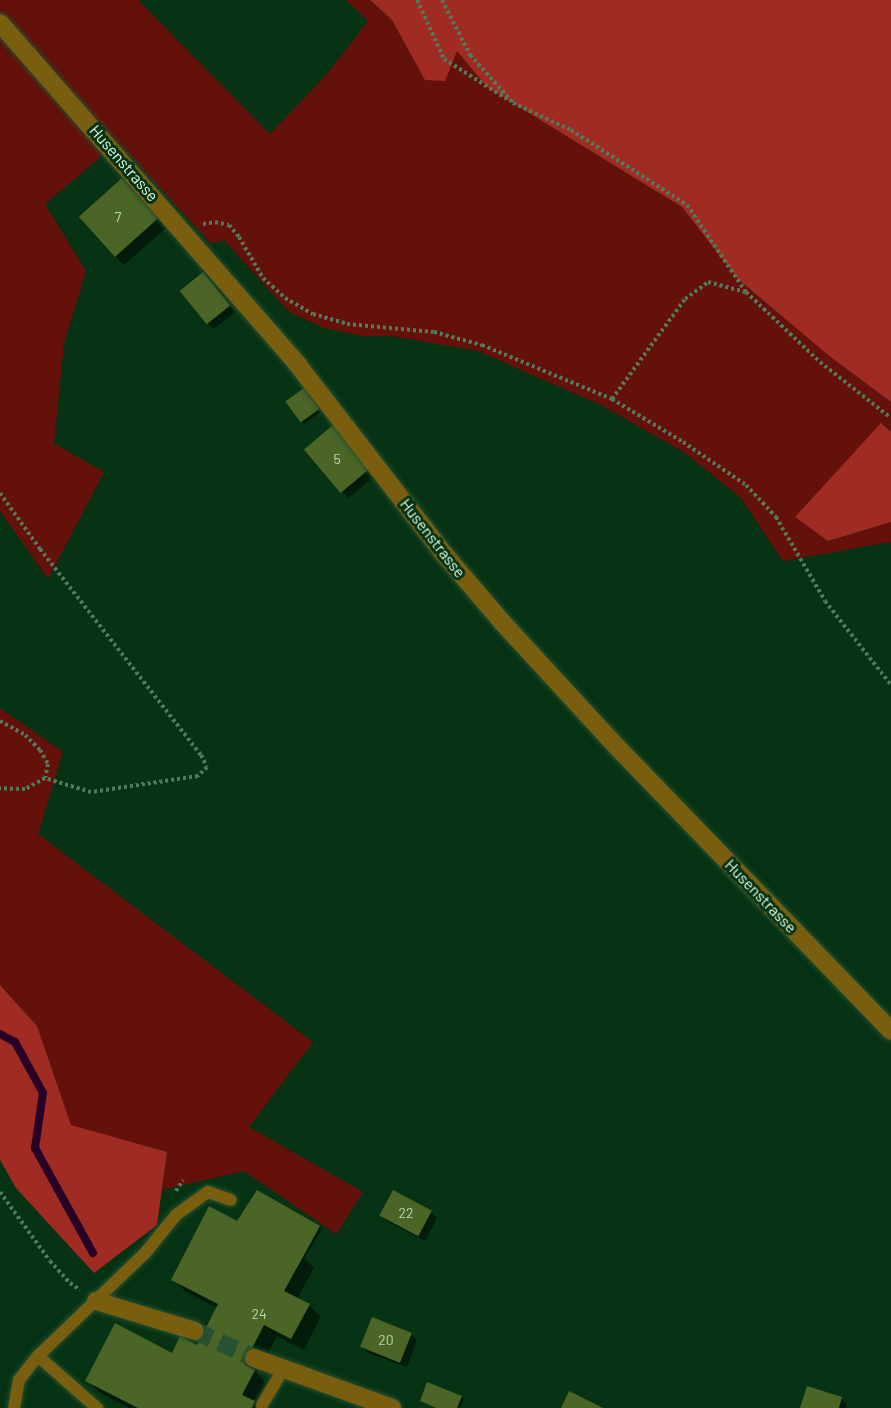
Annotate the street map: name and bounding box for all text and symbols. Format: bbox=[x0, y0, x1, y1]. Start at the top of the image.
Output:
street label: Husenstrasse bbox=[86, 121, 162, 205]
house number: 7 bbox=[115, 209, 121, 225]
house number: 5 bbox=[333, 451, 341, 467]
street label: Husenstrasse bbox=[396, 495, 470, 581]
street label: Husenstrasse bbox=[721, 855, 801, 937]
house number: 22 bbox=[398, 1205, 414, 1221]
house number: 24 bbox=[251, 1306, 267, 1322]
house number: 20 bbox=[378, 1332, 394, 1348]

